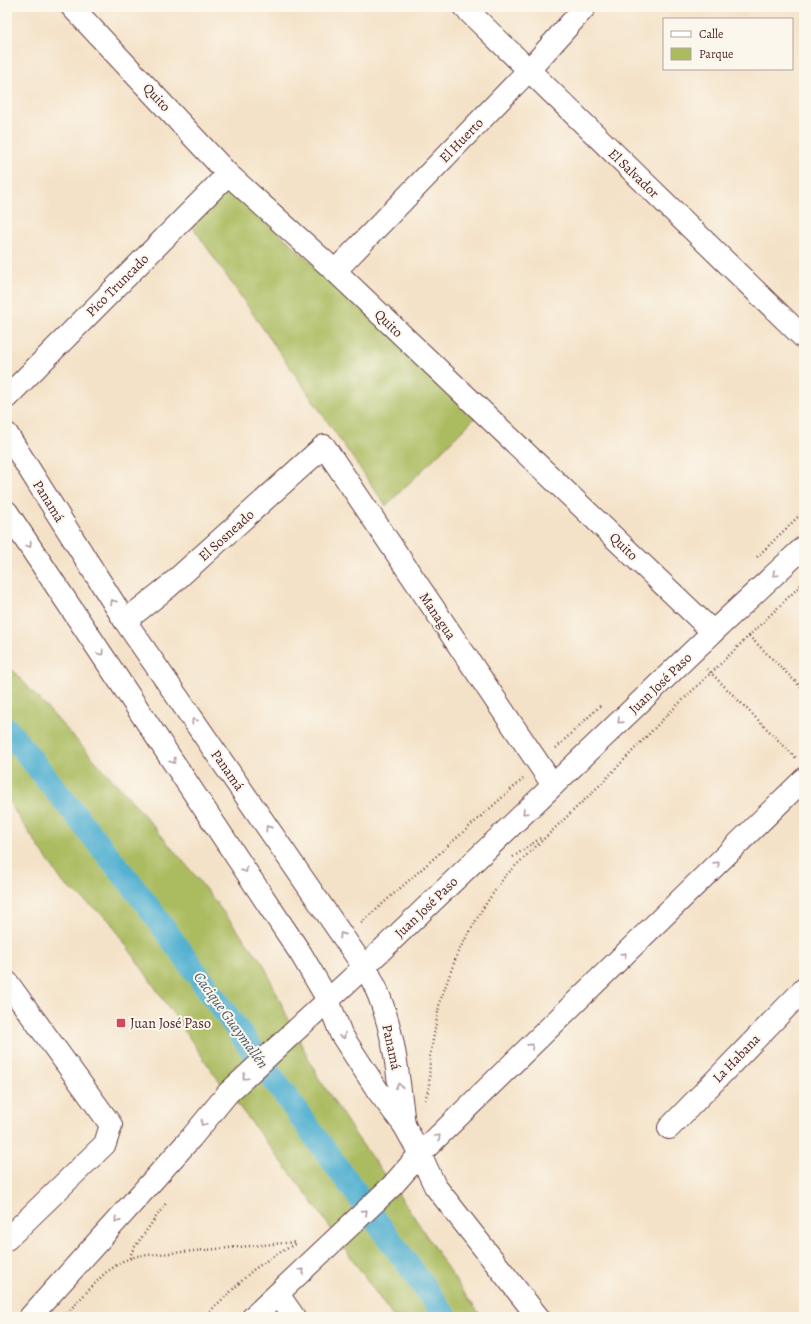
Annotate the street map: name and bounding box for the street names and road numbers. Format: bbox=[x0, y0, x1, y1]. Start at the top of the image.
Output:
street label: Quito bbox=[138, 79, 175, 116]
street label: El Huerto bbox=[435, 114, 488, 167]
street label: El Salvador bbox=[604, 144, 664, 203]
street label: Pico Truncado bbox=[82, 250, 153, 321]
street label: Quito bbox=[370, 305, 407, 342]
street label: Panamá bbox=[28, 477, 69, 526]
street label: El Sosneado bbox=[194, 505, 258, 566]
street label: Quito bbox=[605, 528, 642, 565]
street label: Managua bbox=[415, 589, 461, 644]
street label: Juan José Paso bbox=[625, 648, 696, 718]
street label: Panamá bbox=[207, 746, 249, 795]
street label: Juan José Paso bbox=[391, 872, 462, 942]
street label: Panamá bbox=[377, 1022, 406, 1072]
street label: La Habana bbox=[708, 1029, 765, 1087]

